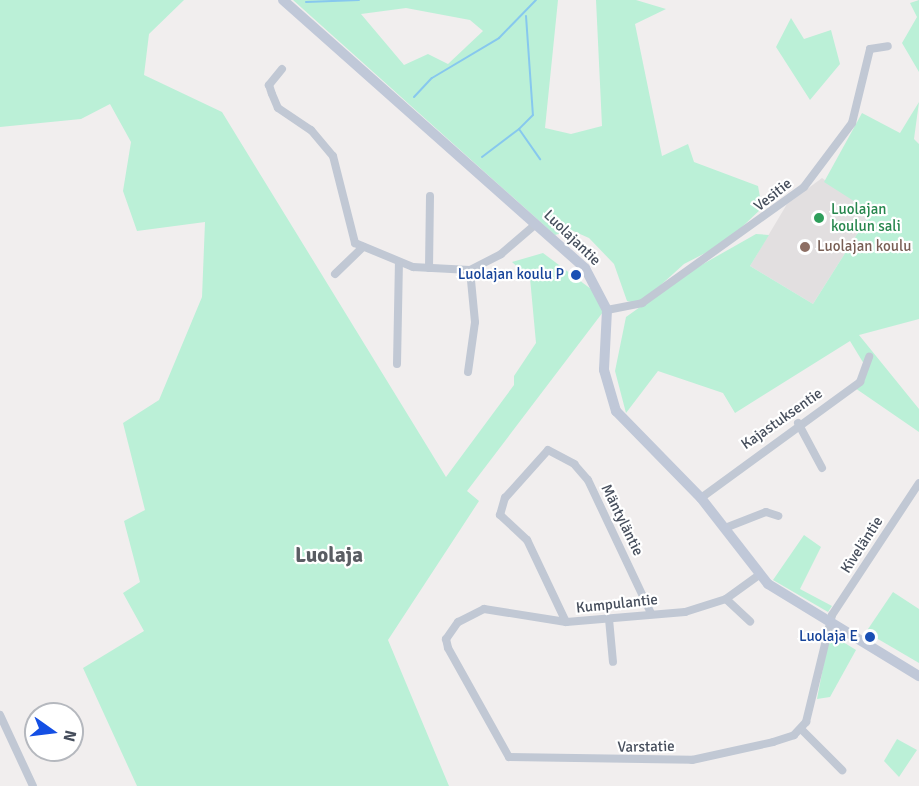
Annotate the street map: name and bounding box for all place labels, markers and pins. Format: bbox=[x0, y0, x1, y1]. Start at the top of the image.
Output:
place label: Luolajan koulun sali bbox=[831, 200, 901, 235]
marker: Luolajan koulun sali bbox=[812, 211, 826, 225]
place label: Luolajan koulu bbox=[817, 238, 911, 256]
marker: Luolajan koulu bbox=[798, 240, 812, 254]
place label: Luolajan koulu P bbox=[458, 266, 564, 284]
marker: Luolajan koulu P bbox=[569, 268, 583, 282]
place label: Luolaja E bbox=[799, 628, 858, 646]
marker: Luolaja E bbox=[863, 630, 877, 644]

